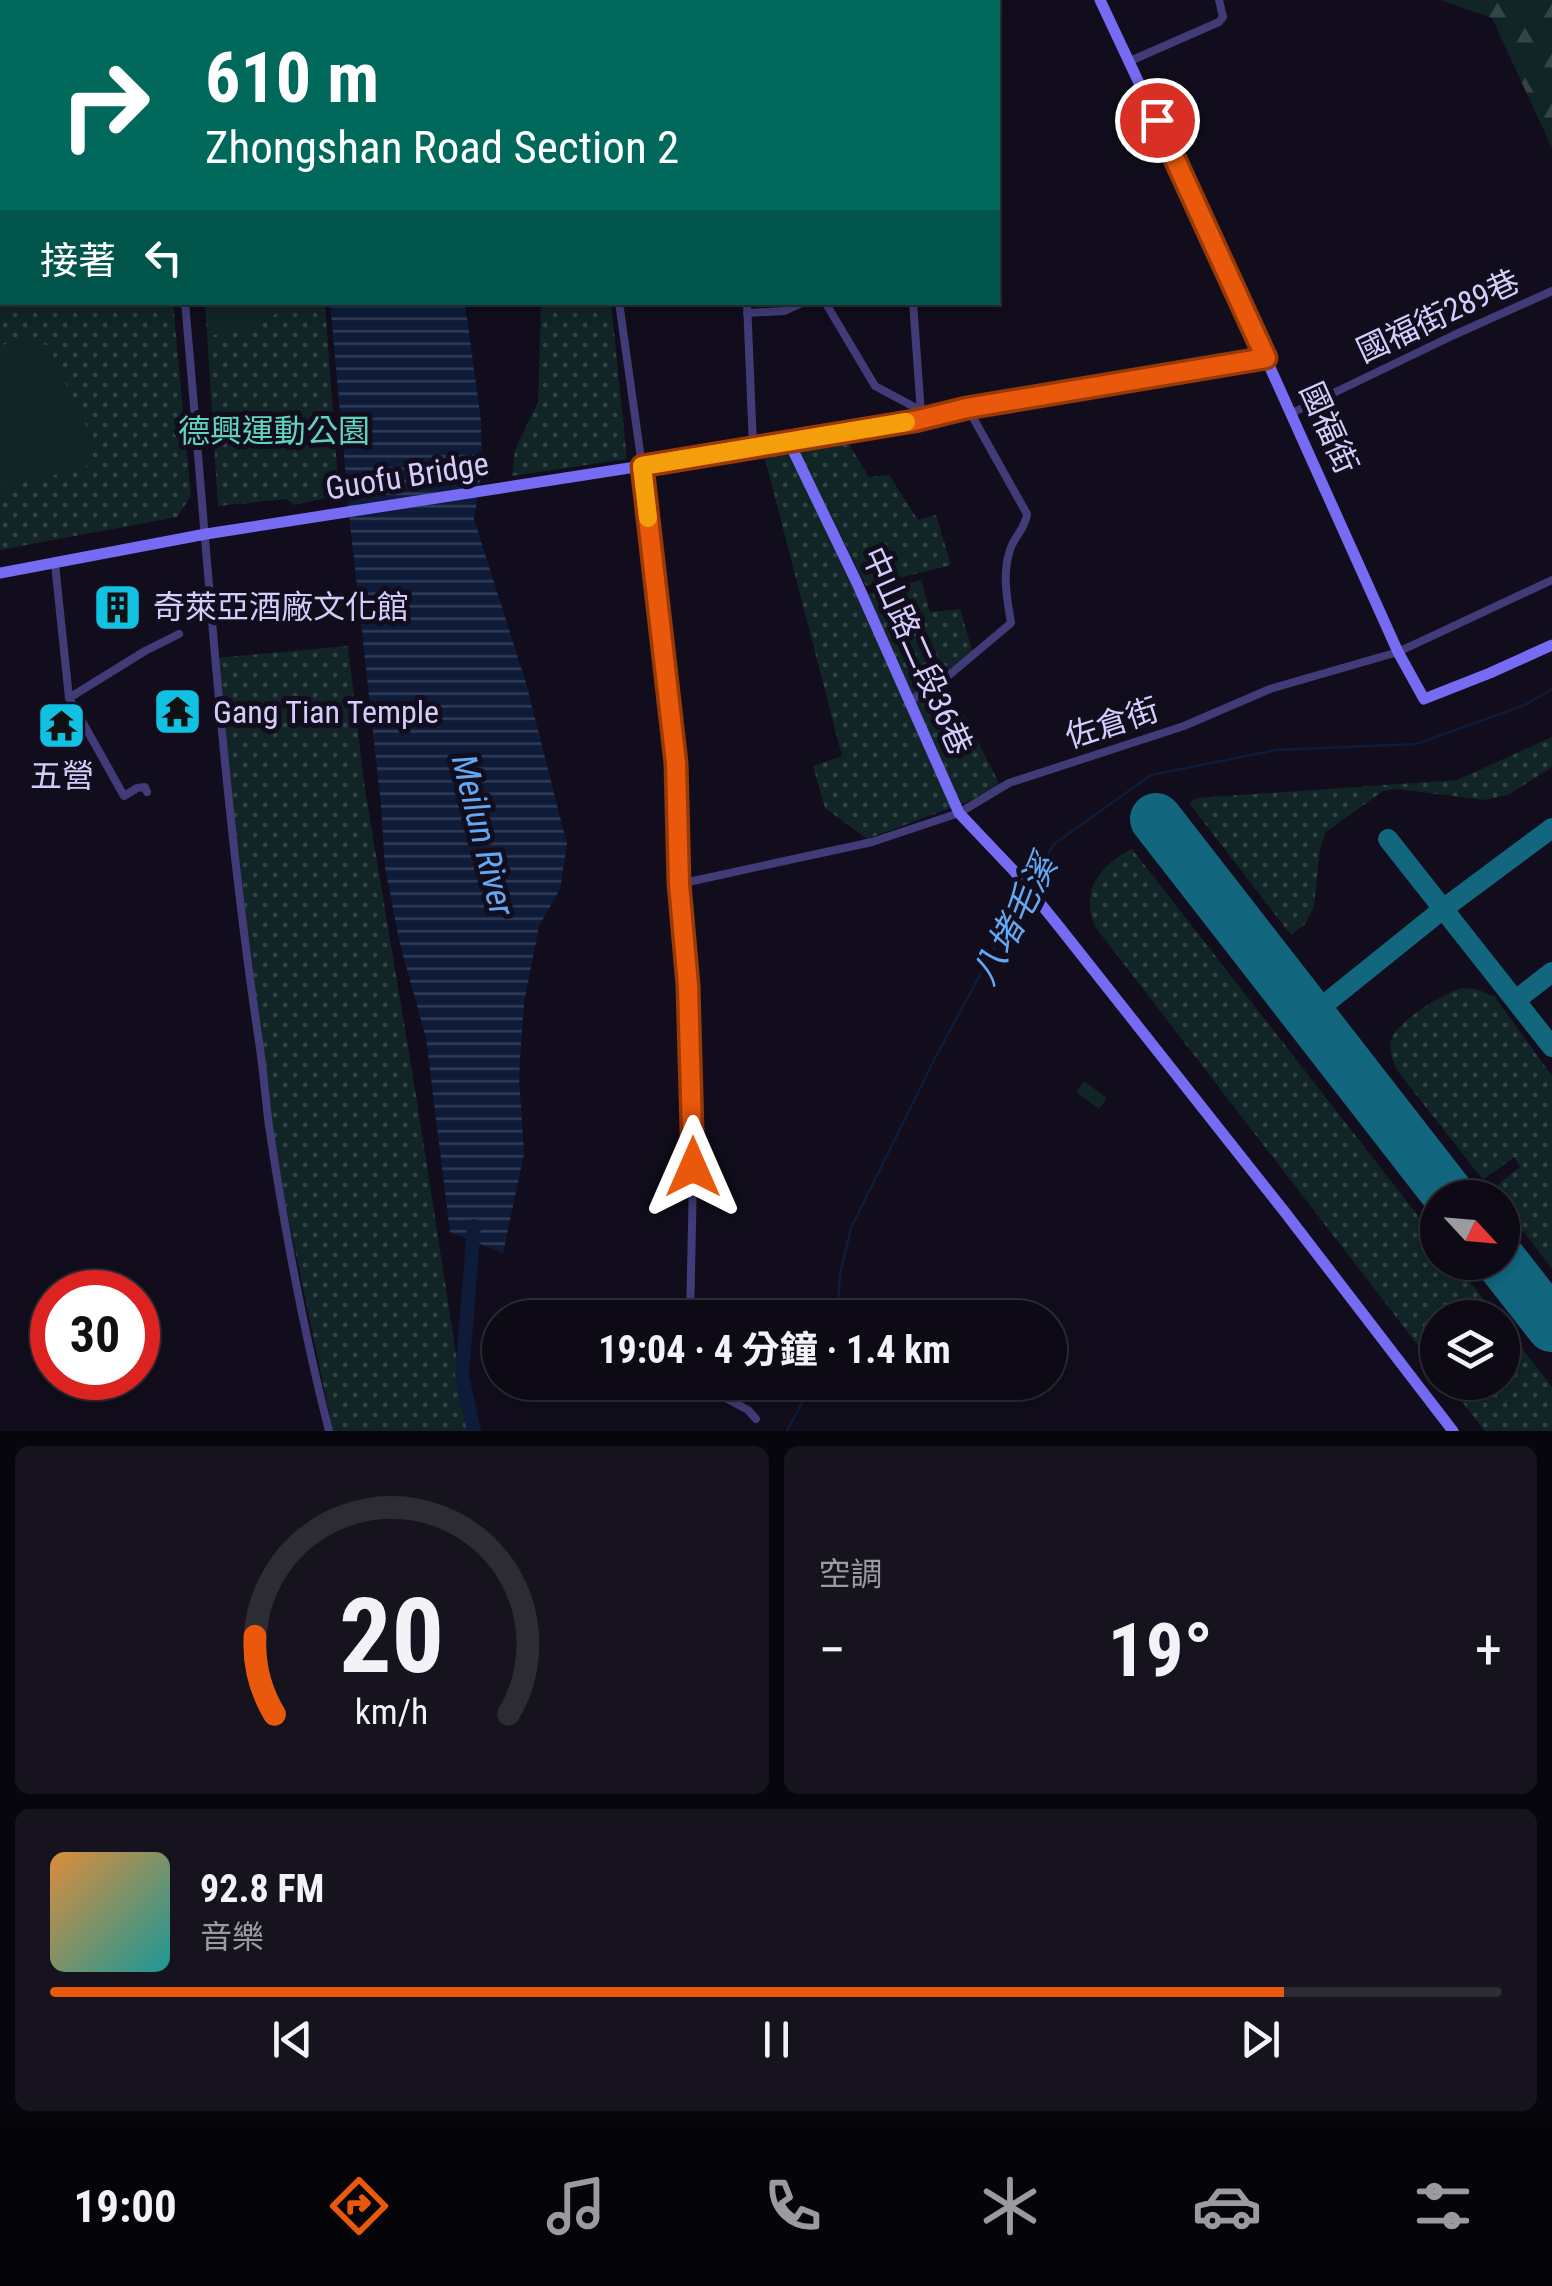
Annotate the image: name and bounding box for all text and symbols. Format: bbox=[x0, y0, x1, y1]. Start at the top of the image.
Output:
text: 610 m bbox=[205, 37, 379, 119]
icon: right bbox=[40, 40, 170, 170]
pin bbox=[1115, 78, 1200, 163]
icon: arrive bbox=[1130, 93, 1185, 148]
text: Zhongshan Road Section 2 bbox=[205, 121, 679, 174]
icon: left bbox=[136, 230, 191, 285]
text: 接著 bbox=[40, 239, 116, 283]
street label: 國福街289巷 bbox=[1350, 262, 1526, 370]
street label: 國福街 bbox=[1292, 376, 1366, 480]
park label: 德興運動公園 bbox=[178, 412, 370, 450]
street label: Guofu Bridge bbox=[323, 444, 491, 508]
street label: 中山路二段36巷 bbox=[854, 541, 980, 761]
building icon: 奇萊亞酒廠文化館 bbox=[92, 581, 144, 633]
place label: 奇萊亞酒廠文化館 bbox=[153, 588, 409, 626]
temple icon: Gang Tian Temple bbox=[152, 686, 204, 738]
street label: 佐倉街 bbox=[1060, 690, 1164, 756]
place label: Gang Tian Temple bbox=[213, 693, 439, 731]
temple icon: 五營 bbox=[36, 700, 88, 752]
water label: Meilun River bbox=[443, 750, 522, 920]
place label: 五營 bbox=[30, 757, 94, 795]
water label: 八堵毛溪 bbox=[963, 844, 1068, 992]
position arrow bbox=[641, 1115, 745, 1219]
north arrow bbox=[1420, 1180, 1520, 1280]
map controls bbox=[1420, 1180, 1520, 1400]
speed limit sign: 30 bbox=[30, 1270, 160, 1400]
button: layers bbox=[1420, 1300, 1520, 1400]
text: 19:04 · 4 分鐘 · 1.4 km bbox=[598, 1328, 951, 1372]
text: 空調 bbox=[819, 1555, 883, 1593]
text: 20 bbox=[339, 1576, 444, 1697]
text: 19° bbox=[1108, 1606, 1213, 1694]
text: − bbox=[819, 1618, 846, 1682]
text: + bbox=[1475, 1618, 1502, 1682]
text: km/h bbox=[355, 1691, 429, 1733]
text: 92.8 FM bbox=[200, 1867, 324, 1911]
text: 音樂 bbox=[200, 1918, 264, 1956]
icon: previous bbox=[265, 2012, 320, 2067]
icon: pause bbox=[749, 2012, 804, 2067]
icon: next bbox=[1233, 2012, 1288, 2067]
icon: directions bbox=[324, 2171, 394, 2241]
icon: music bbox=[541, 2171, 611, 2241]
icon: phone bbox=[758, 2171, 828, 2241]
icon: climate bbox=[975, 2171, 1045, 2241]
icon: car bbox=[1192, 2171, 1262, 2241]
icon: filters bbox=[1408, 2171, 1478, 2241]
text: 19:00 bbox=[73, 2180, 177, 2233]

